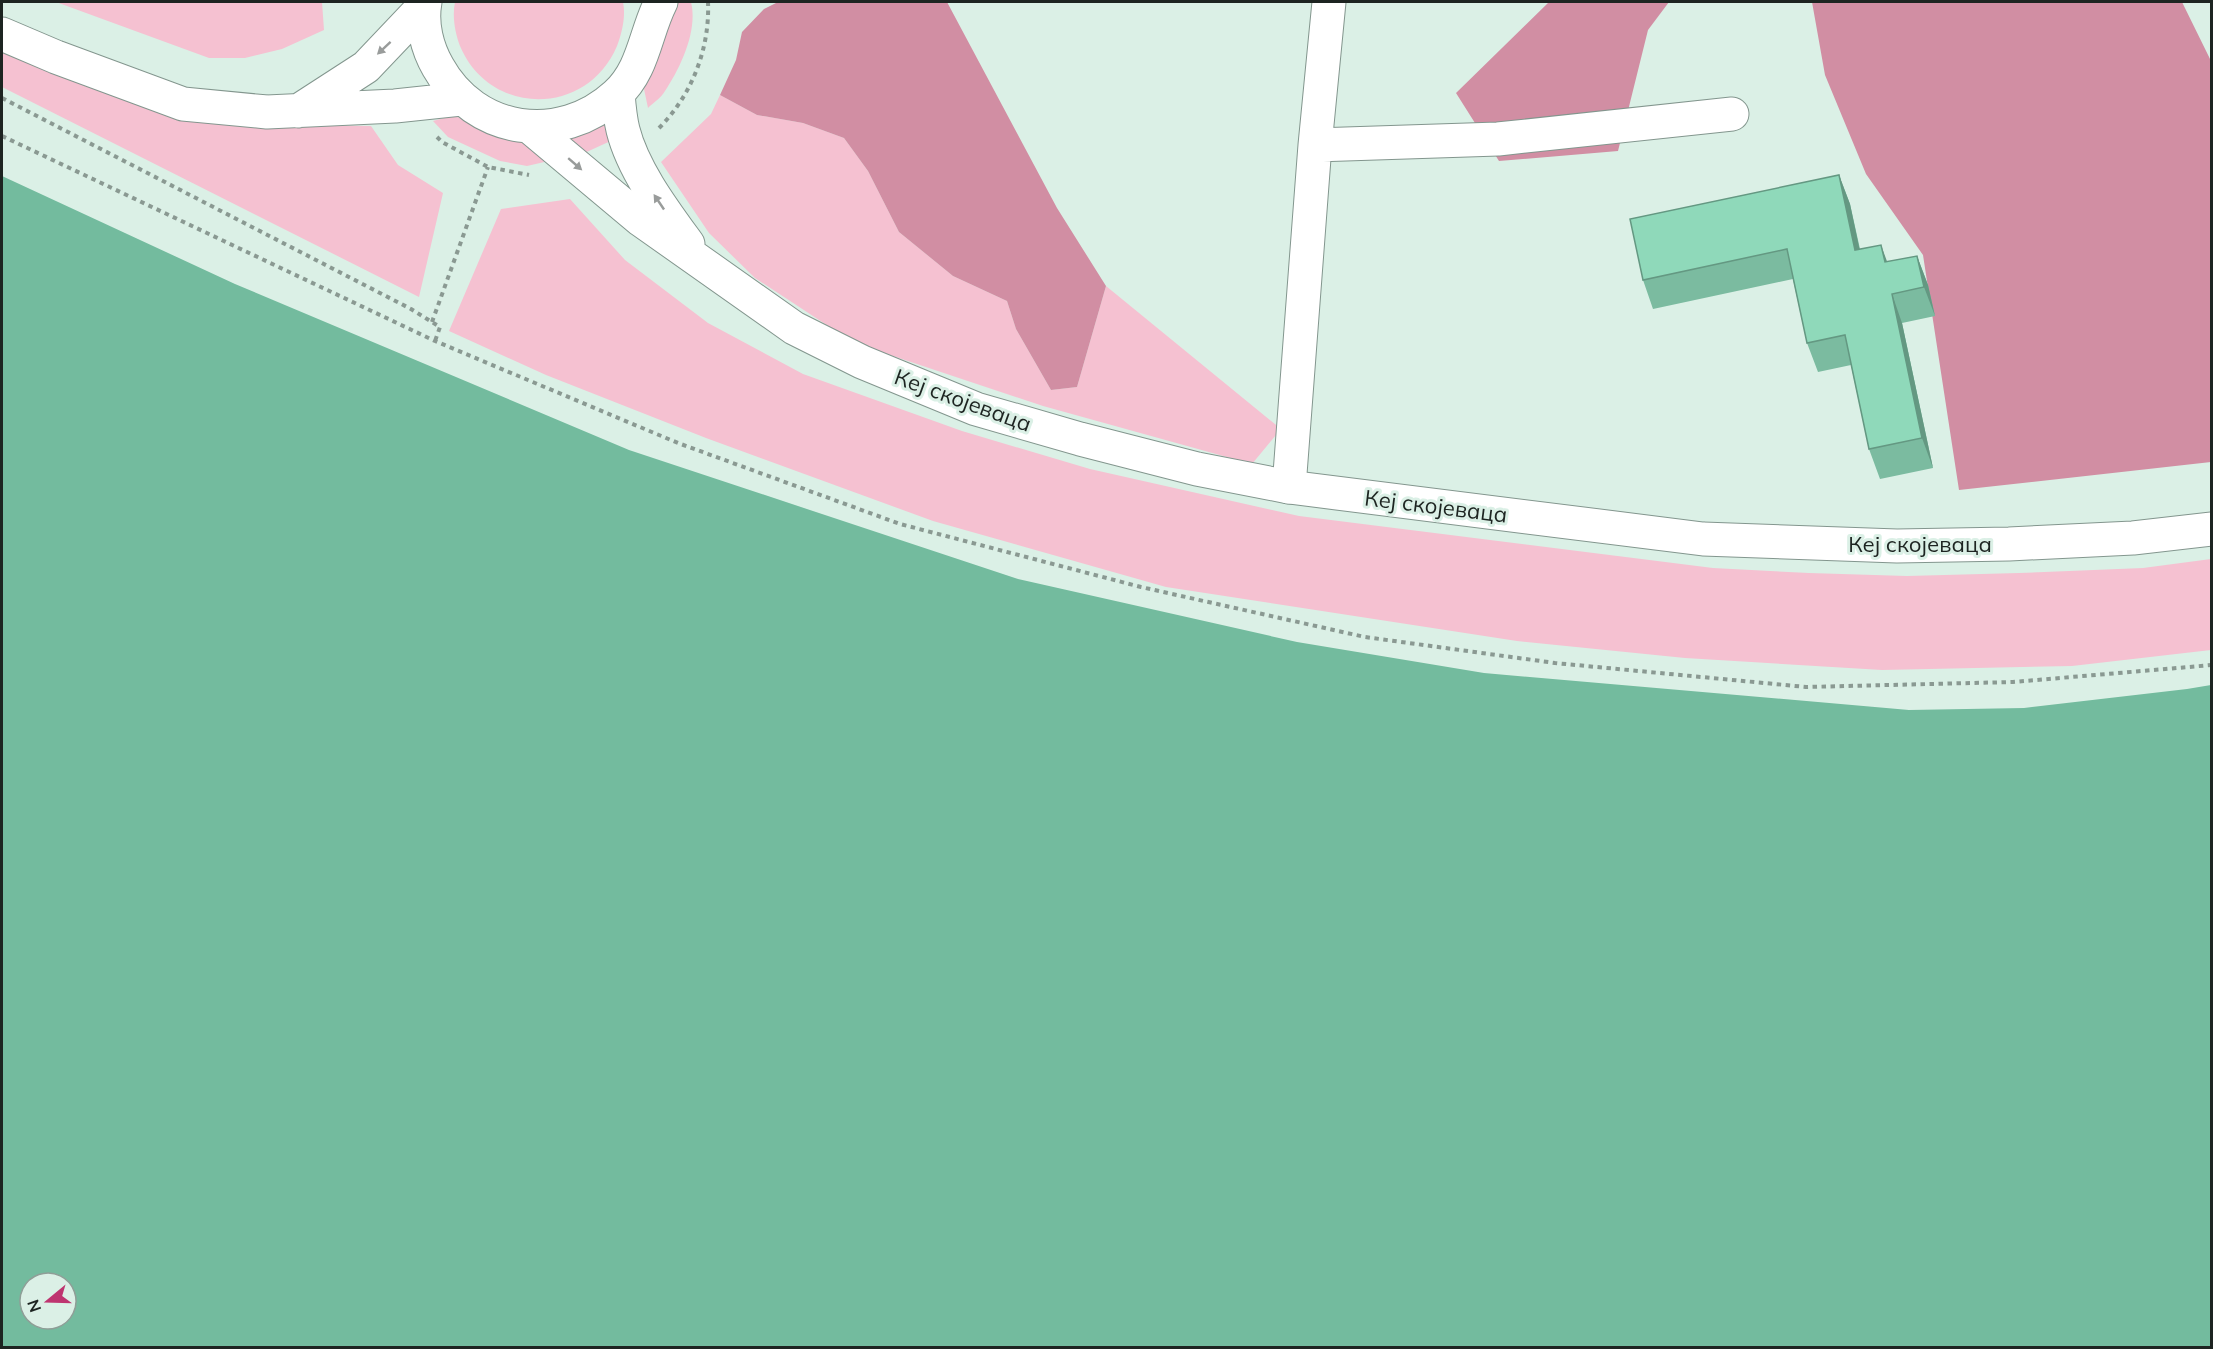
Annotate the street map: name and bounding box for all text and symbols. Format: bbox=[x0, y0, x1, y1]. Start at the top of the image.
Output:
one-way arrow bbox=[377, 41, 392, 54]
one-way arrow bbox=[567, 157, 582, 170]
one-way arrow bbox=[653, 195, 665, 211]
street label: Кеј скојеваца bbox=[891, 362, 1035, 438]
street label: Кеј скојеваца bbox=[1363, 483, 1509, 529]
street label: Кеј скојеваца bbox=[1848, 530, 1992, 558]
north arrow bbox=[18, 1271, 78, 1331]
text: N bbox=[22, 1297, 45, 1315]

